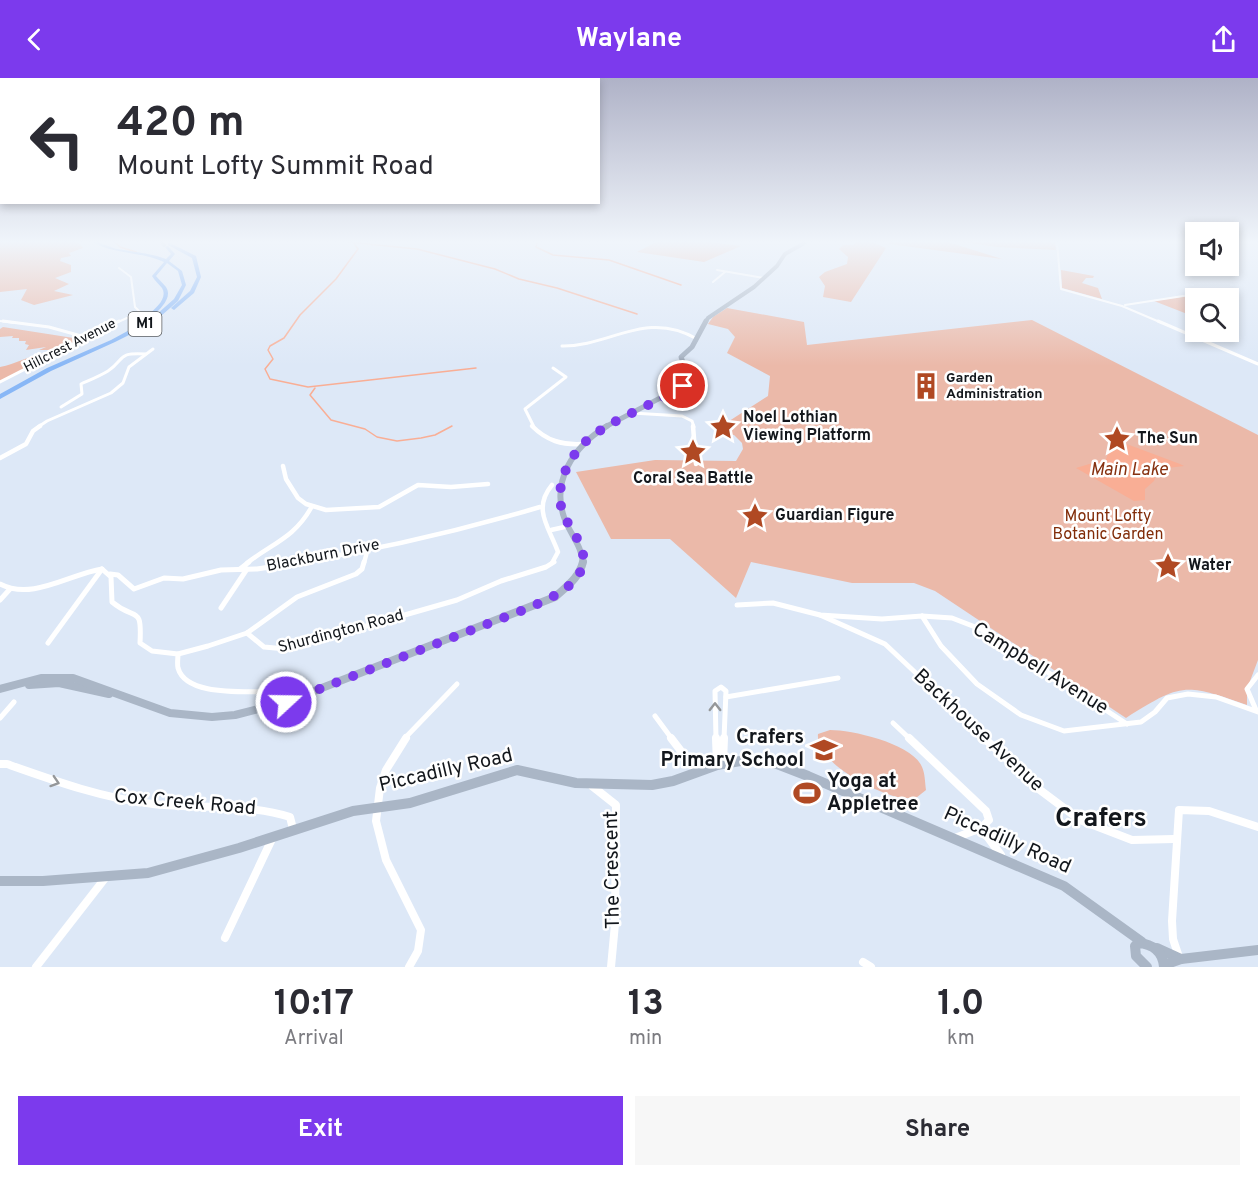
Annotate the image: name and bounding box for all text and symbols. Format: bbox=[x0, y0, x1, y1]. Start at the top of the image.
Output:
text: Waylane bbox=[576, 22, 682, 56]
icon: back bbox=[18, 23, 51, 56]
icon: share bbox=[1207, 23, 1240, 56]
text: 420 m bbox=[117, 98, 245, 151]
icon: left bbox=[18, 102, 96, 180]
text: Mount Lofty Summit Road bbox=[117, 150, 434, 184]
map controls bbox=[1185, 222, 1239, 342]
button: sound bbox=[1185, 222, 1239, 276]
button: search bbox=[1185, 288, 1239, 342]
road number: M1 bbox=[128, 312, 162, 336]
street label: Hillcrest Avenue bbox=[21, 315, 119, 377]
pin bbox=[657, 360, 708, 411]
icon: arrive bbox=[666, 369, 699, 402]
place label: Garden Administration bbox=[946, 370, 1043, 403]
building icon: Garden Administration bbox=[911, 371, 941, 401]
place label: Noel Lothian Viewing Platform bbox=[743, 408, 871, 446]
place icon: Noel Lothian Viewing Platform bbox=[708, 412, 738, 442]
place icon: The Sun bbox=[1102, 424, 1132, 454]
place label: The Sun bbox=[1137, 429, 1198, 449]
place icon: Coral Sea Battle bbox=[678, 437, 708, 467]
water label: Main Lake bbox=[1090, 459, 1169, 482]
place label: Coral Sea Battle bbox=[633, 469, 753, 489]
place icon: Guardian Figure bbox=[740, 501, 770, 531]
place label: Guardian Figure bbox=[775, 506, 895, 526]
park label: Mount Lofty Botanic Garden bbox=[1053, 507, 1163, 545]
street label: Blackburn Drive bbox=[265, 535, 381, 577]
place icon: Water bbox=[1153, 551, 1183, 581]
place label: Water bbox=[1188, 556, 1232, 576]
street label: Shurdington Road bbox=[276, 606, 406, 658]
street label: Campbell Avenue bbox=[967, 617, 1113, 721]
street label: Backhouse Avenue bbox=[907, 664, 1049, 798]
position arrow bbox=[254, 670, 318, 734]
one-way arrow bbox=[709, 702, 721, 711]
place label: Crafers Primary School bbox=[660, 725, 804, 774]
school or university icon: Crafers Primary School bbox=[809, 735, 839, 765]
street label: Piccadilly Road bbox=[376, 743, 516, 799]
place label: Yoga at Appletree bbox=[827, 769, 919, 818]
one-way arrow bbox=[49, 774, 60, 787]
sports icon: Yoga at Appletree bbox=[792, 778, 822, 808]
street label: Cox Creek Road bbox=[113, 784, 257, 822]
street label: Piccadilly Road bbox=[939, 801, 1075, 881]
district label: Crafers bbox=[1055, 802, 1147, 836]
street label: The Crescent bbox=[599, 811, 627, 929]
text: 10:17 bbox=[274, 982, 354, 1028]
text: 13 bbox=[628, 982, 664, 1028]
text: 1.0 bbox=[937, 982, 984, 1028]
text: Arrival bbox=[284, 1026, 344, 1052]
text: min bbox=[629, 1026, 662, 1052]
text: km bbox=[947, 1026, 975, 1052]
button: Exit bbox=[18, 1096, 623, 1165]
button: Share bbox=[635, 1096, 1240, 1165]

